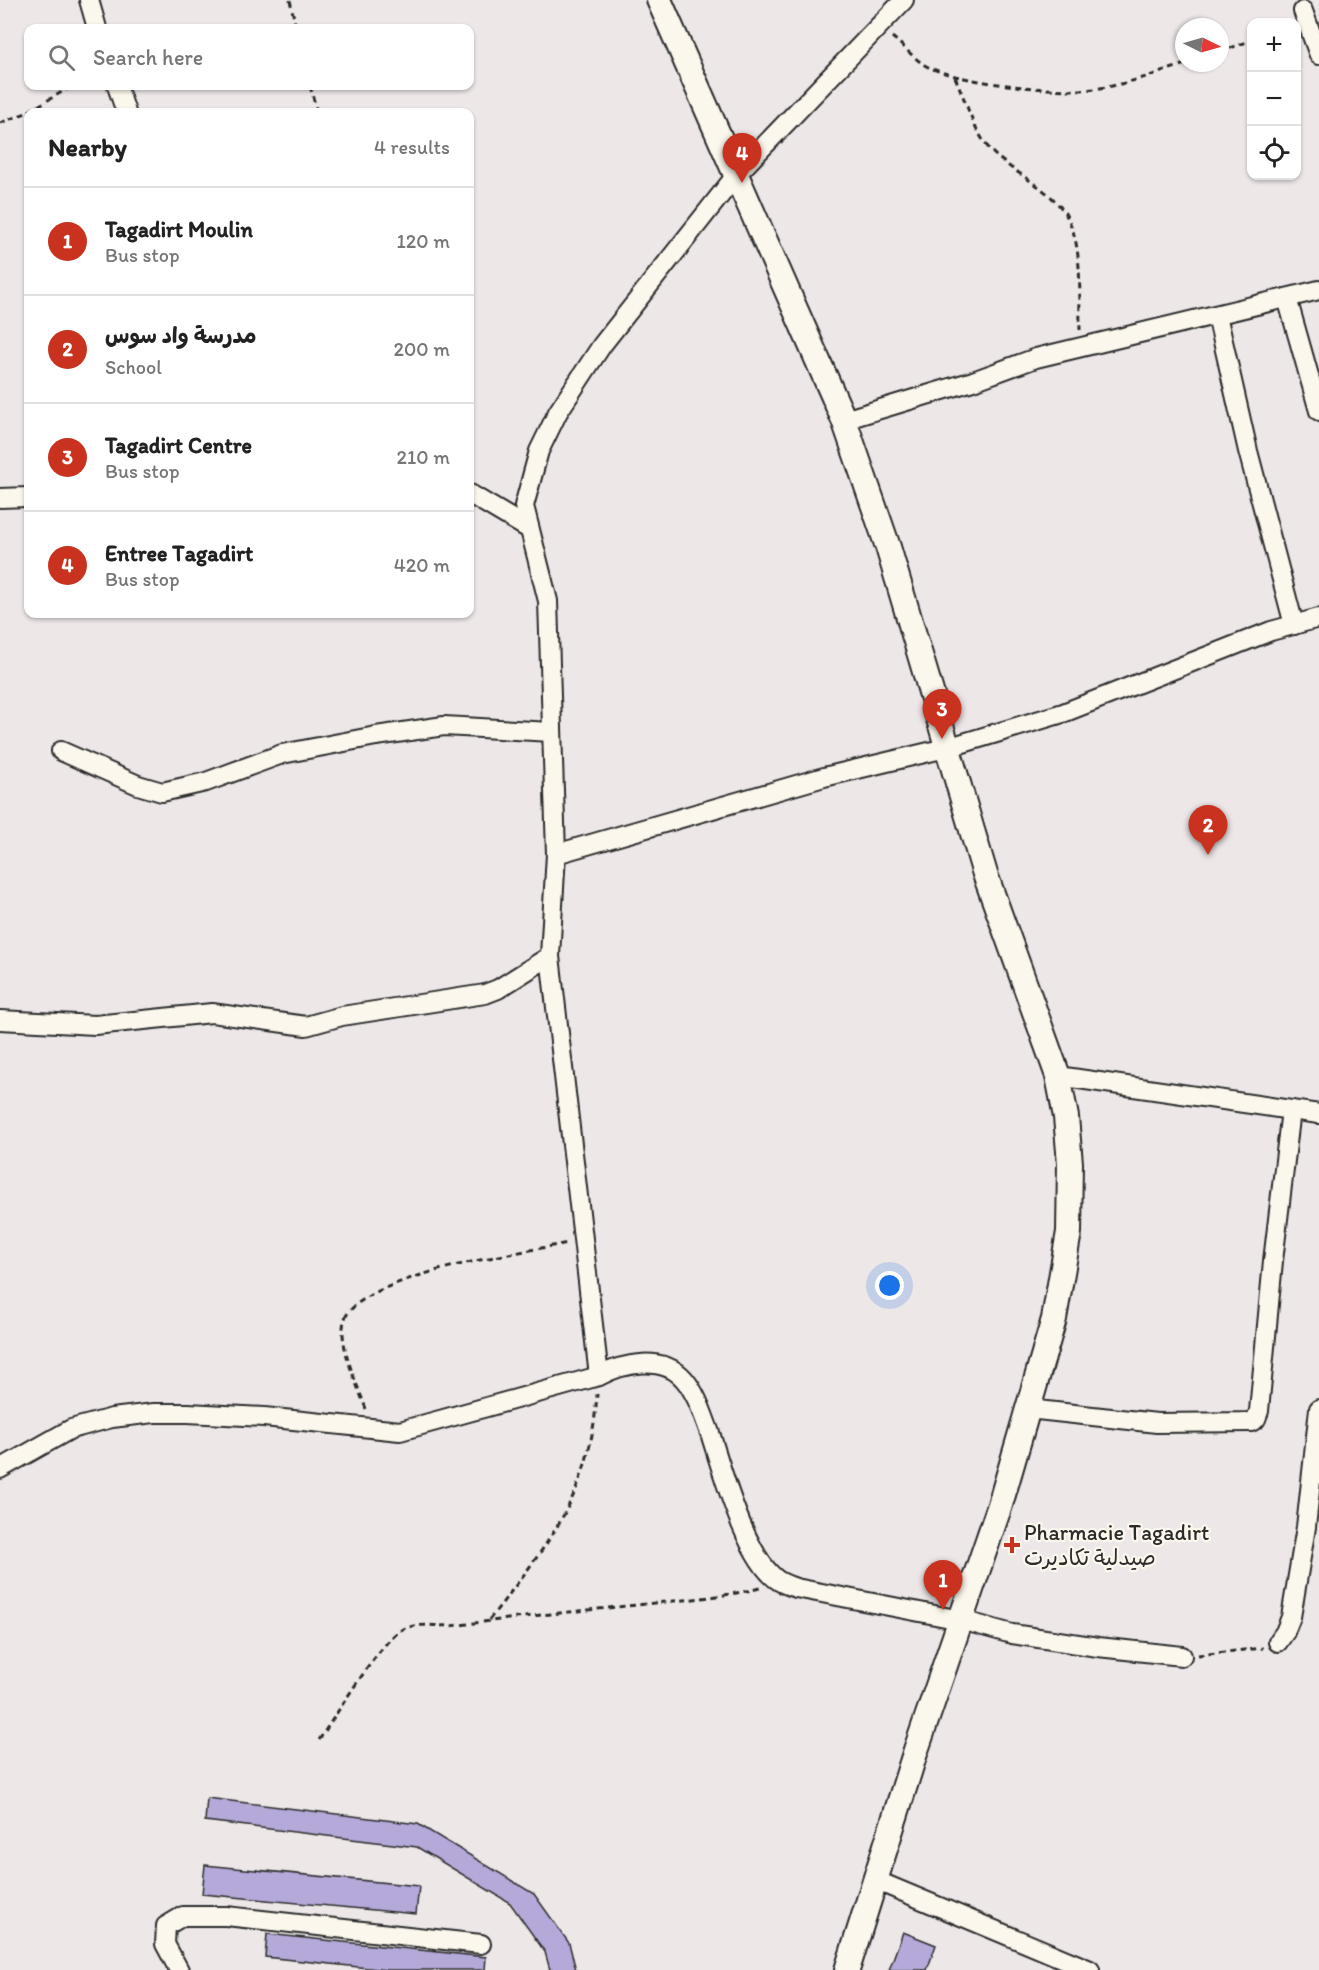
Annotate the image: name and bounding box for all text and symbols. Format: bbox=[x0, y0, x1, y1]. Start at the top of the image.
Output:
north arrow bbox=[1175, 18, 1229, 72]
map controls bbox=[1247, 18, 1301, 180]
button: + bbox=[1247, 18, 1301, 72]
search box bbox=[24, 24, 474, 90]
icon: search bbox=[45, 41, 78, 74]
text: Search here bbox=[93, 44, 203, 71]
button: − bbox=[1247, 72, 1301, 126]
button: locate bbox=[1247, 126, 1301, 180]
text: Nearby bbox=[48, 131, 127, 163]
pin: 4 bbox=[722, 134, 762, 183]
text: 4 results bbox=[374, 135, 450, 159]
text: Tagadirt Moulin bbox=[105, 216, 253, 243]
text: 1 bbox=[63, 229, 72, 253]
text: 120 m bbox=[397, 229, 450, 253]
text: Bus stop bbox=[105, 243, 180, 267]
text: مدرسة واد سوس bbox=[105, 322, 256, 349]
text: 2 bbox=[62, 337, 73, 361]
text: 200 m bbox=[394, 337, 450, 361]
text: School bbox=[105, 355, 162, 379]
text: Tagadirt Centre bbox=[105, 432, 252, 459]
text: 3 bbox=[62, 445, 73, 469]
text: 210 m bbox=[397, 445, 450, 469]
text: Bus stop bbox=[105, 459, 180, 483]
text: Entree Tagadirt bbox=[105, 540, 253, 567]
text: 4 bbox=[61, 553, 74, 577]
text: 420 m bbox=[394, 553, 450, 577]
text: Bus stop bbox=[105, 567, 180, 591]
pin: 3 bbox=[922, 690, 962, 739]
pin: 2 bbox=[1188, 806, 1228, 855]
your location bbox=[875, 1271, 904, 1300]
place label: Pharmacie Tagadirt صيدلية تكاديرت bbox=[1024, 1519, 1209, 1571]
marker: Pharmacie Tagadirt صيدلية تكاديرت bbox=[1005, 1538, 1019, 1552]
pin: 1 bbox=[924, 1560, 962, 1610]

